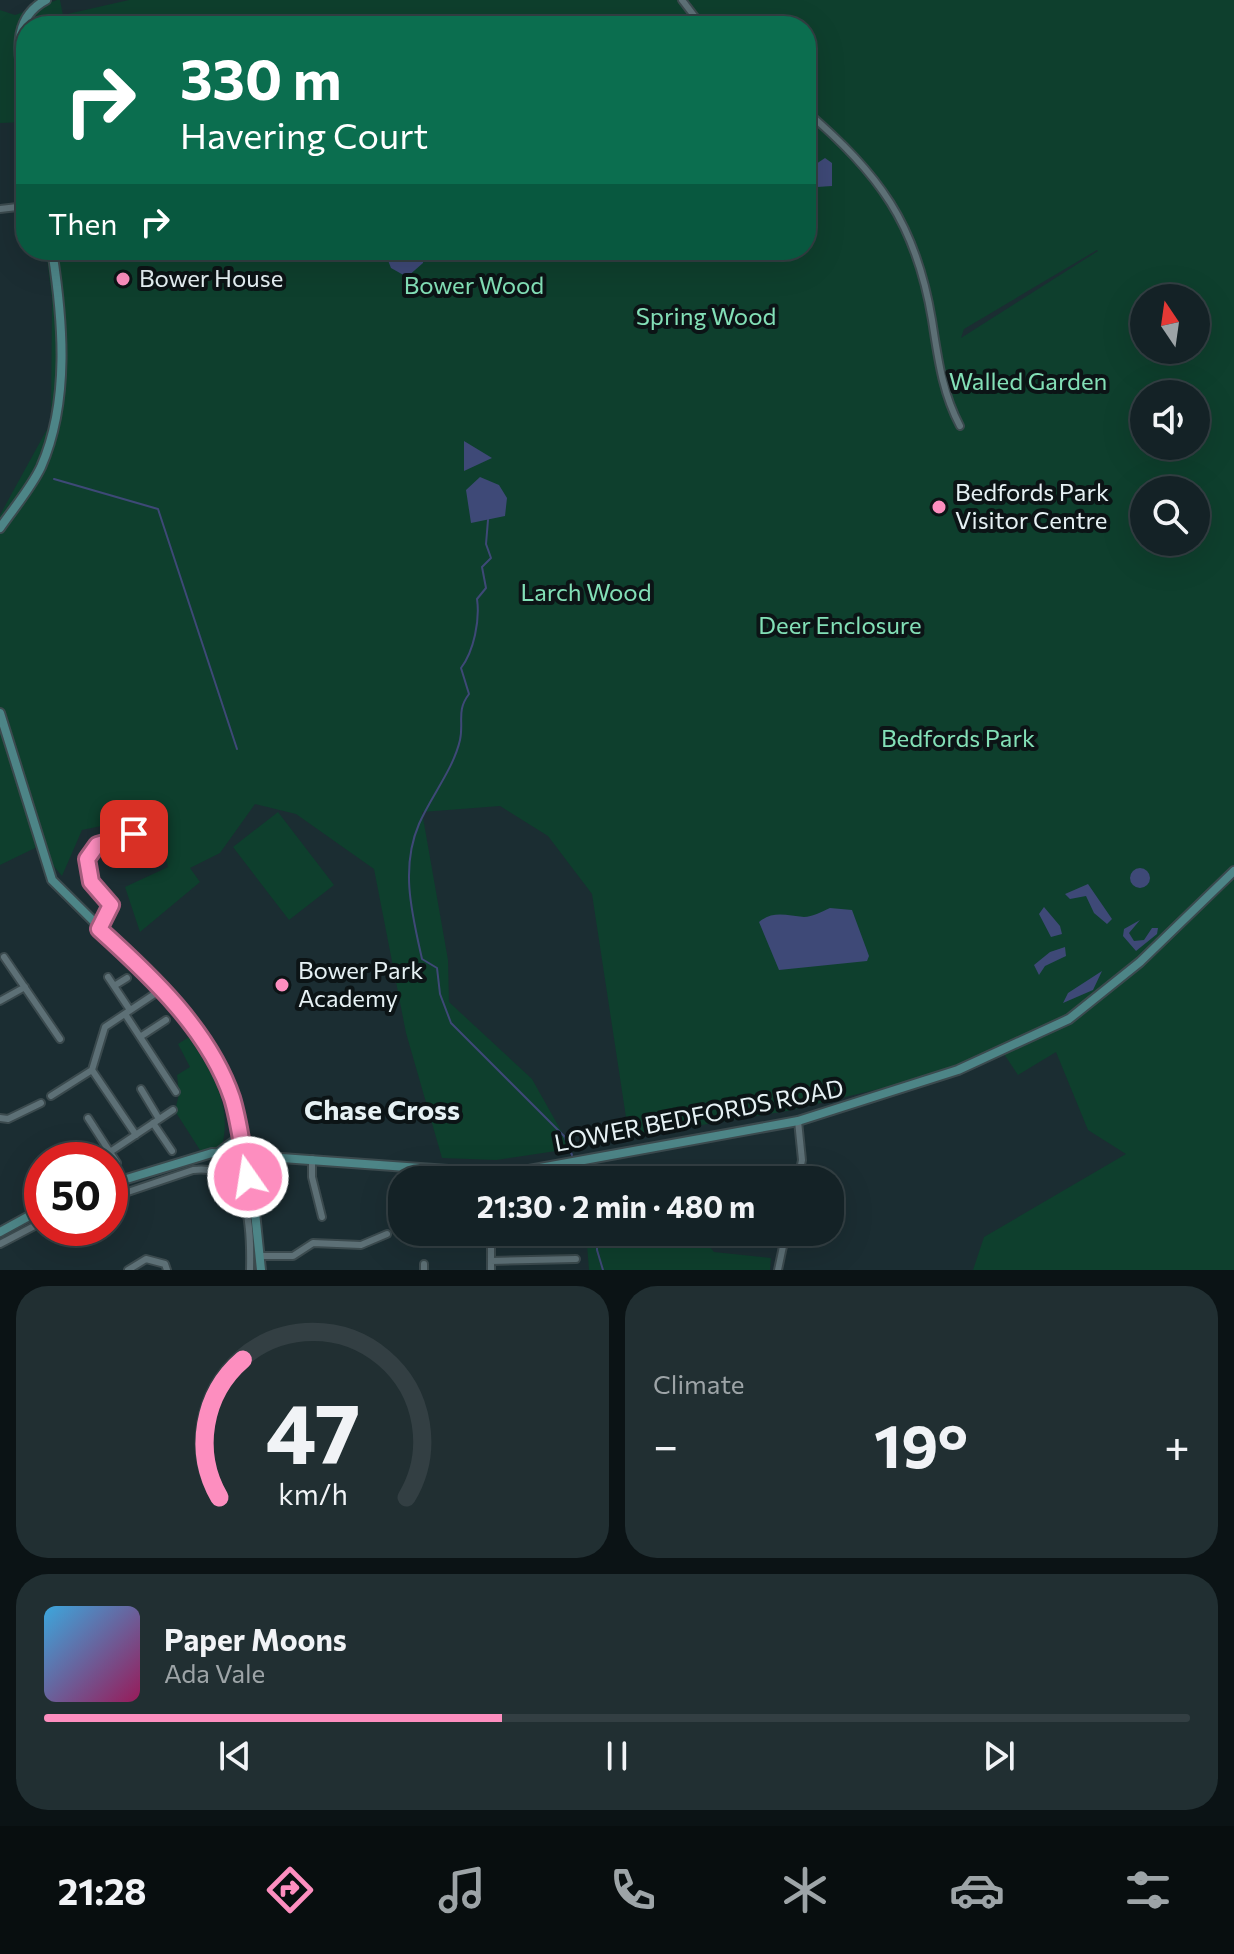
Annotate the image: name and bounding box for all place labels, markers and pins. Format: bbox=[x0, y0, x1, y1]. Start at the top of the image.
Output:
place label: Bower House bbox=[139, 263, 283, 292]
marker: Bower House bbox=[114, 270, 132, 288]
place label: Bedfords Park Visitor Centre bbox=[955, 477, 1109, 534]
marker: Bedfords Park Visitor Centre bbox=[930, 498, 948, 516]
pin bbox=[100, 800, 168, 868]
place label: Bower Park Academy bbox=[298, 955, 423, 1012]
marker: Bower Park Academy bbox=[273, 976, 291, 994]

